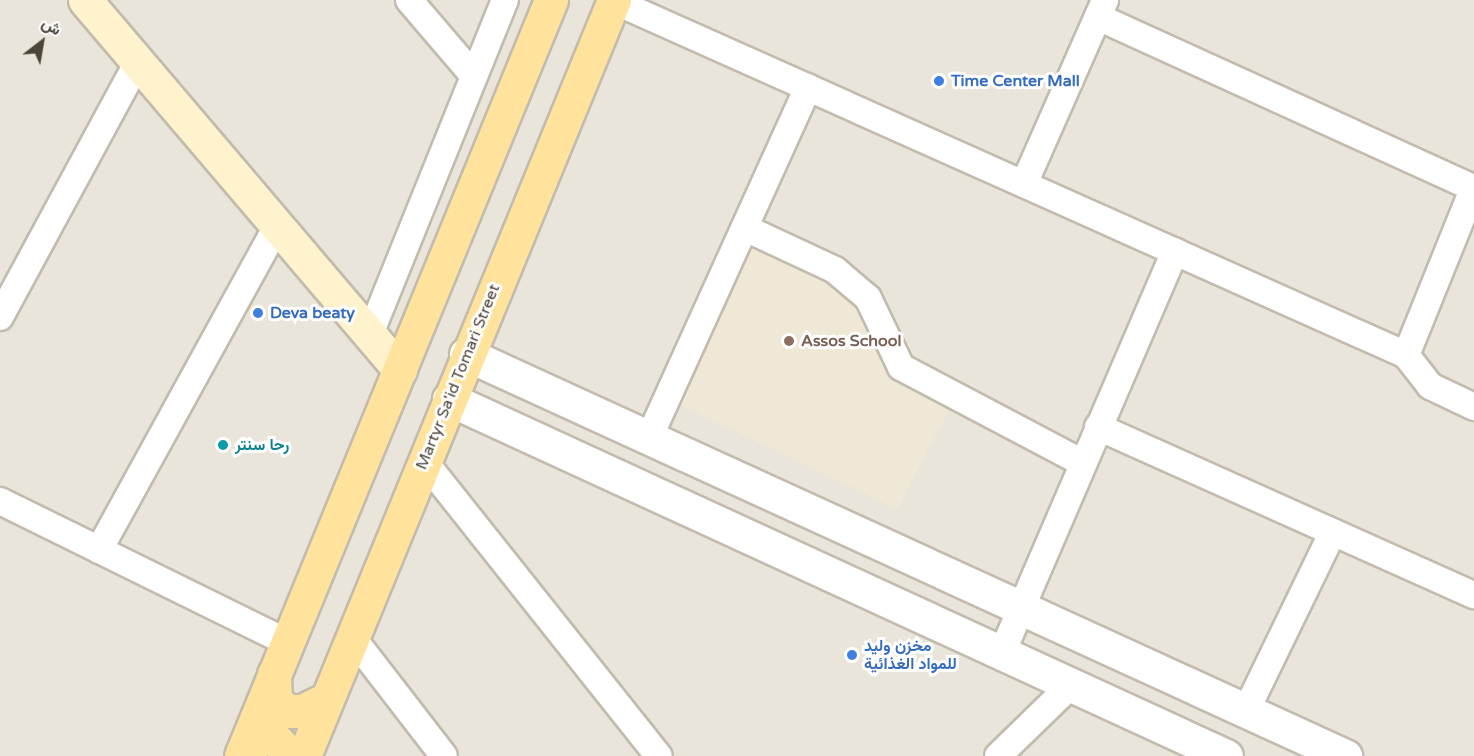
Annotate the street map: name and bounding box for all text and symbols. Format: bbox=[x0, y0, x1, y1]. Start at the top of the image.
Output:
north arrow bbox=[12, 12, 72, 72]
text: ش bbox=[38, 13, 65, 40]
place label: Time Center Mall bbox=[951, 71, 1080, 91]
marker: Time Center Mall bbox=[932, 74, 946, 88]
street label: Martyr Sa'id Tomari Street bbox=[412, 281, 504, 473]
place label: Deva beaty bbox=[270, 303, 355, 323]
marker: Deva beaty bbox=[251, 306, 265, 320]
place label: Assos School bbox=[801, 331, 901, 351]
marker: Assos School bbox=[782, 334, 796, 348]
place label: رحا سنتر bbox=[235, 435, 289, 455]
marker: رحا سنتر bbox=[216, 438, 230, 452]
place label: مخزن وليد للمواد الغذائية bbox=[864, 636, 957, 674]
marker: مخزن وليد للمواد الغذائية bbox=[845, 648, 859, 662]

